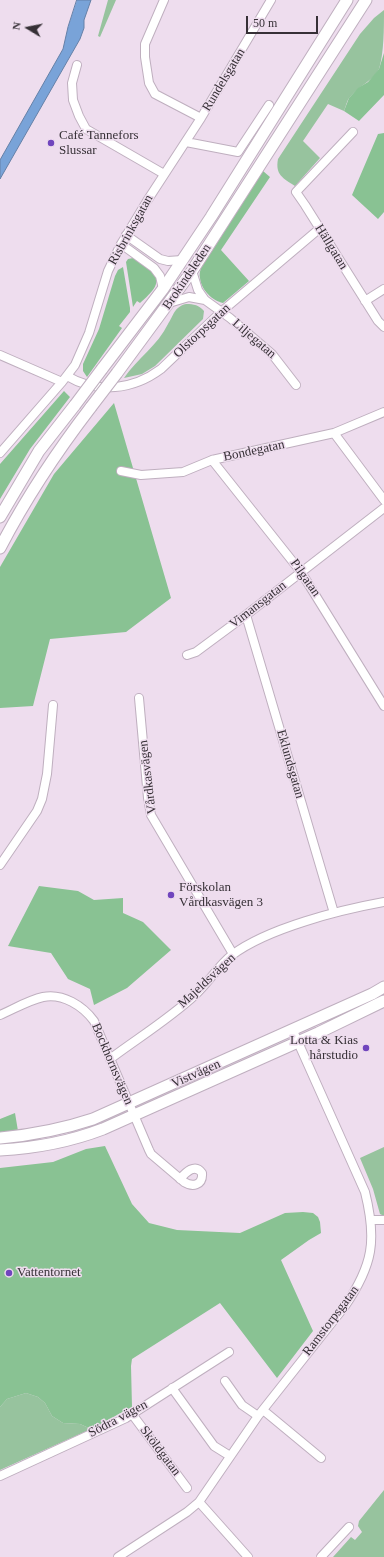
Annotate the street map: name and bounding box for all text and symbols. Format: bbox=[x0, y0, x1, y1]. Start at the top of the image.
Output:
north arrow bbox=[8, 8, 48, 48]
scale bar bbox=[248, 8, 320, 34]
text: 50 m bbox=[253, 16, 277, 30]
text: N bbox=[10, 21, 23, 31]
street label: Rundelsgatan bbox=[199, 46, 249, 114]
place label: Café Tannefors Slussar bbox=[59, 128, 139, 159]
marker: Café Tannefors Slussar bbox=[46, 138, 56, 148]
street label: Risbrinksgatan bbox=[105, 192, 157, 268]
street label: Hällgatan bbox=[311, 221, 351, 273]
street label: Brokindsleden bbox=[159, 241, 215, 313]
street label: Olstorpsgatan bbox=[170, 301, 234, 361]
street label: Liljegatan bbox=[229, 316, 279, 362]
street label: Bondegatan bbox=[222, 437, 286, 465]
street label: Pilgatan bbox=[286, 556, 324, 600]
street label: Vimansgatan bbox=[226, 578, 290, 632]
street label: Eklundsgatan bbox=[273, 728, 307, 800]
street label: Vårdkasvägen bbox=[136, 739, 160, 815]
place label: Förskolan Vårdkasvägen 3 bbox=[179, 880, 263, 911]
marker: Förskolan Vårdkasvägen 3 bbox=[166, 890, 176, 900]
street label: Majeldsvägen bbox=[175, 950, 239, 1012]
street label: Bockhornsvägen bbox=[88, 1021, 136, 1107]
place label: Lotta & Kias hårstudio bbox=[290, 1033, 358, 1064]
marker: Lotta & Kias hårstudio bbox=[361, 1043, 371, 1053]
street label: Vistvägen bbox=[169, 1056, 223, 1092]
place label: Vattentornet bbox=[17, 1265, 81, 1281]
marker: Vattentornet bbox=[4, 1268, 14, 1278]
street label: Ramstorpsgatan bbox=[300, 1283, 362, 1359]
street label: Södra vägen bbox=[86, 1397, 150, 1441]
street label: Sköldgatan bbox=[136, 1423, 184, 1479]

